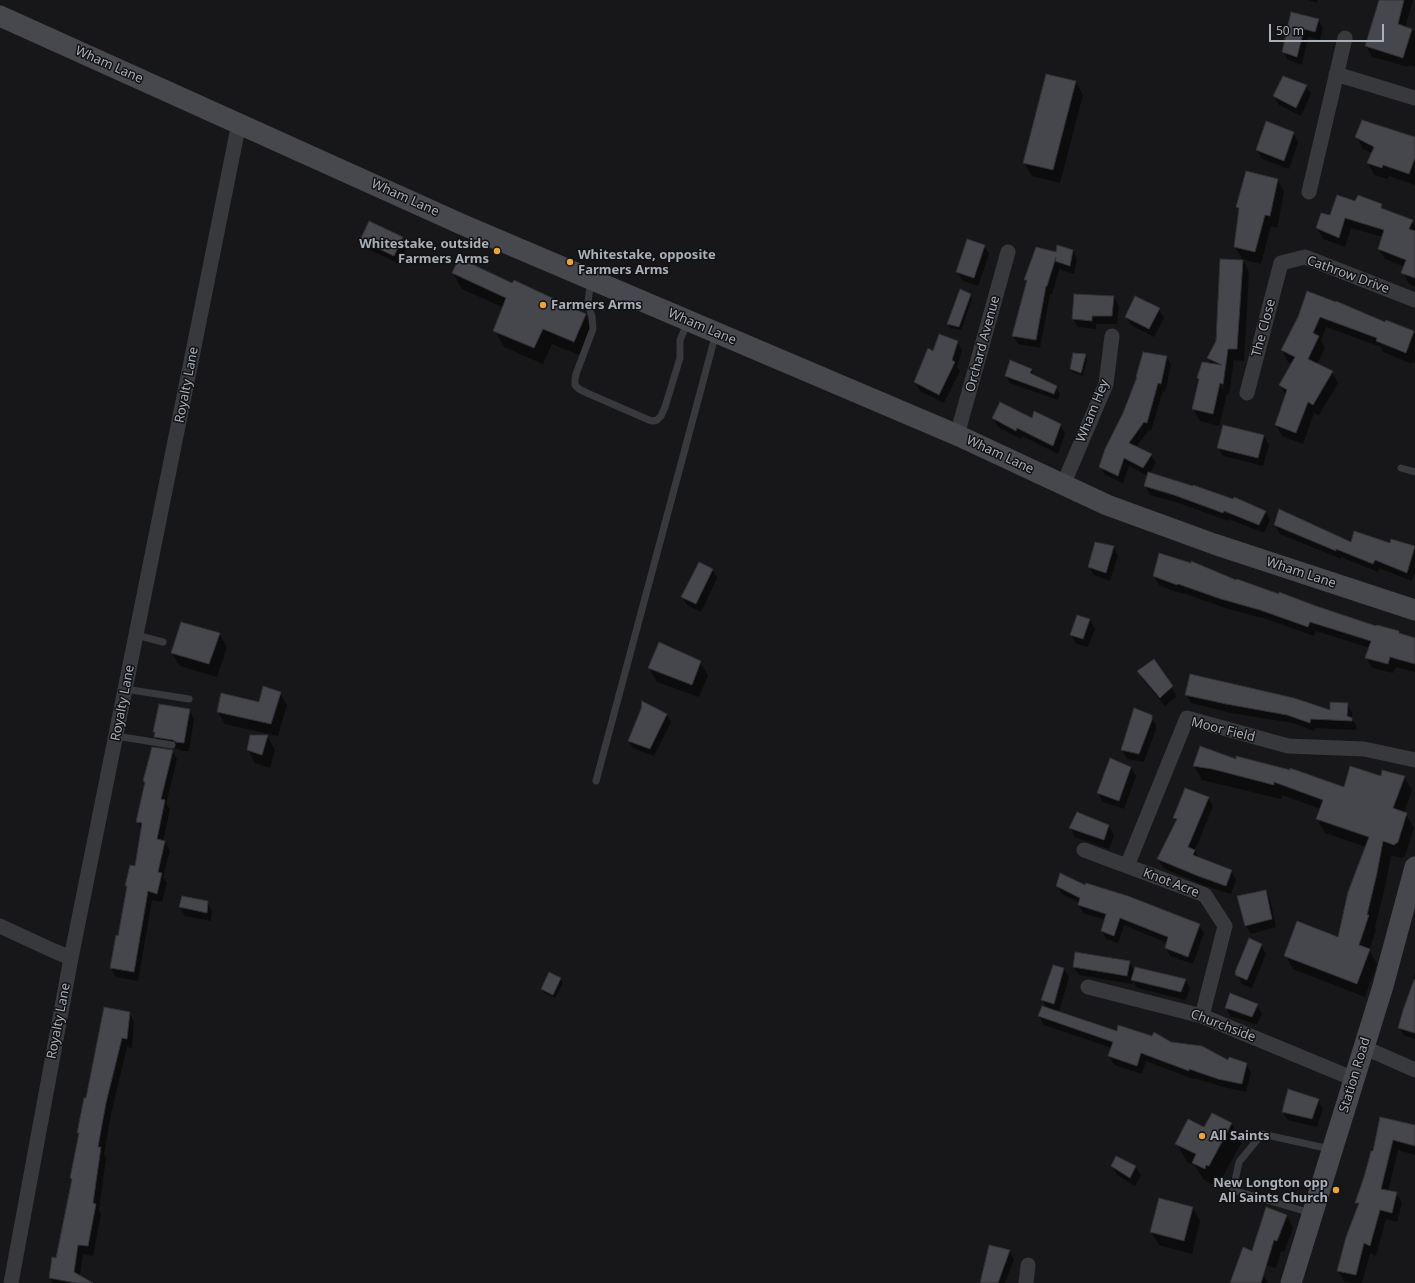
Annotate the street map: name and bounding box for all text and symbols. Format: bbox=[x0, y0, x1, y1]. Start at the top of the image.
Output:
scale bar bbox=[1271, 16, 1386, 42]
text: 50 m bbox=[1276, 22, 1304, 39]
street label: Wham Lane bbox=[73, 43, 145, 87]
street label: Wham Lane bbox=[369, 176, 441, 220]
place label: Whitestake, outside Farmers Arms bbox=[359, 236, 489, 267]
marker: Whitestake, outside Farmers Arms bbox=[492, 246, 502, 256]
place label: Whitestake, opposite Farmers Arms bbox=[578, 247, 716, 278]
street label: Cathrow Drive bbox=[1305, 253, 1391, 297]
marker: Whitestake, opposite Farmers Arms bbox=[565, 257, 575, 267]
street label: Orchard Avenue bbox=[963, 294, 1003, 394]
place label: Farmers Arms bbox=[551, 297, 642, 313]
street label: The Close bbox=[1249, 298, 1279, 358]
marker: Farmers Arms bbox=[538, 300, 548, 310]
street label: Wham Lane bbox=[666, 306, 738, 348]
street label: Royalty Lane bbox=[172, 346, 202, 424]
street label: Wham Hey bbox=[1073, 377, 1113, 445]
street label: Wham Lane bbox=[964, 433, 1036, 477]
street label: Wham Lane bbox=[1264, 554, 1338, 592]
street label: Royalty Lane bbox=[108, 664, 138, 742]
street label: Moor Field bbox=[1190, 715, 1256, 745]
street label: Knot Acre bbox=[1141, 865, 1201, 901]
street label: Royalty Lane bbox=[44, 982, 74, 1060]
street label: Churchside bbox=[1188, 1006, 1258, 1046]
street label: Station Road bbox=[1336, 1036, 1374, 1114]
place label: All Saints bbox=[1210, 1128, 1270, 1144]
marker: All Saints bbox=[1197, 1131, 1207, 1141]
place label: New Longton opp All Saints Church bbox=[1213, 1175, 1328, 1206]
marker: New Longton opp All Saints Church bbox=[1331, 1185, 1341, 1195]

